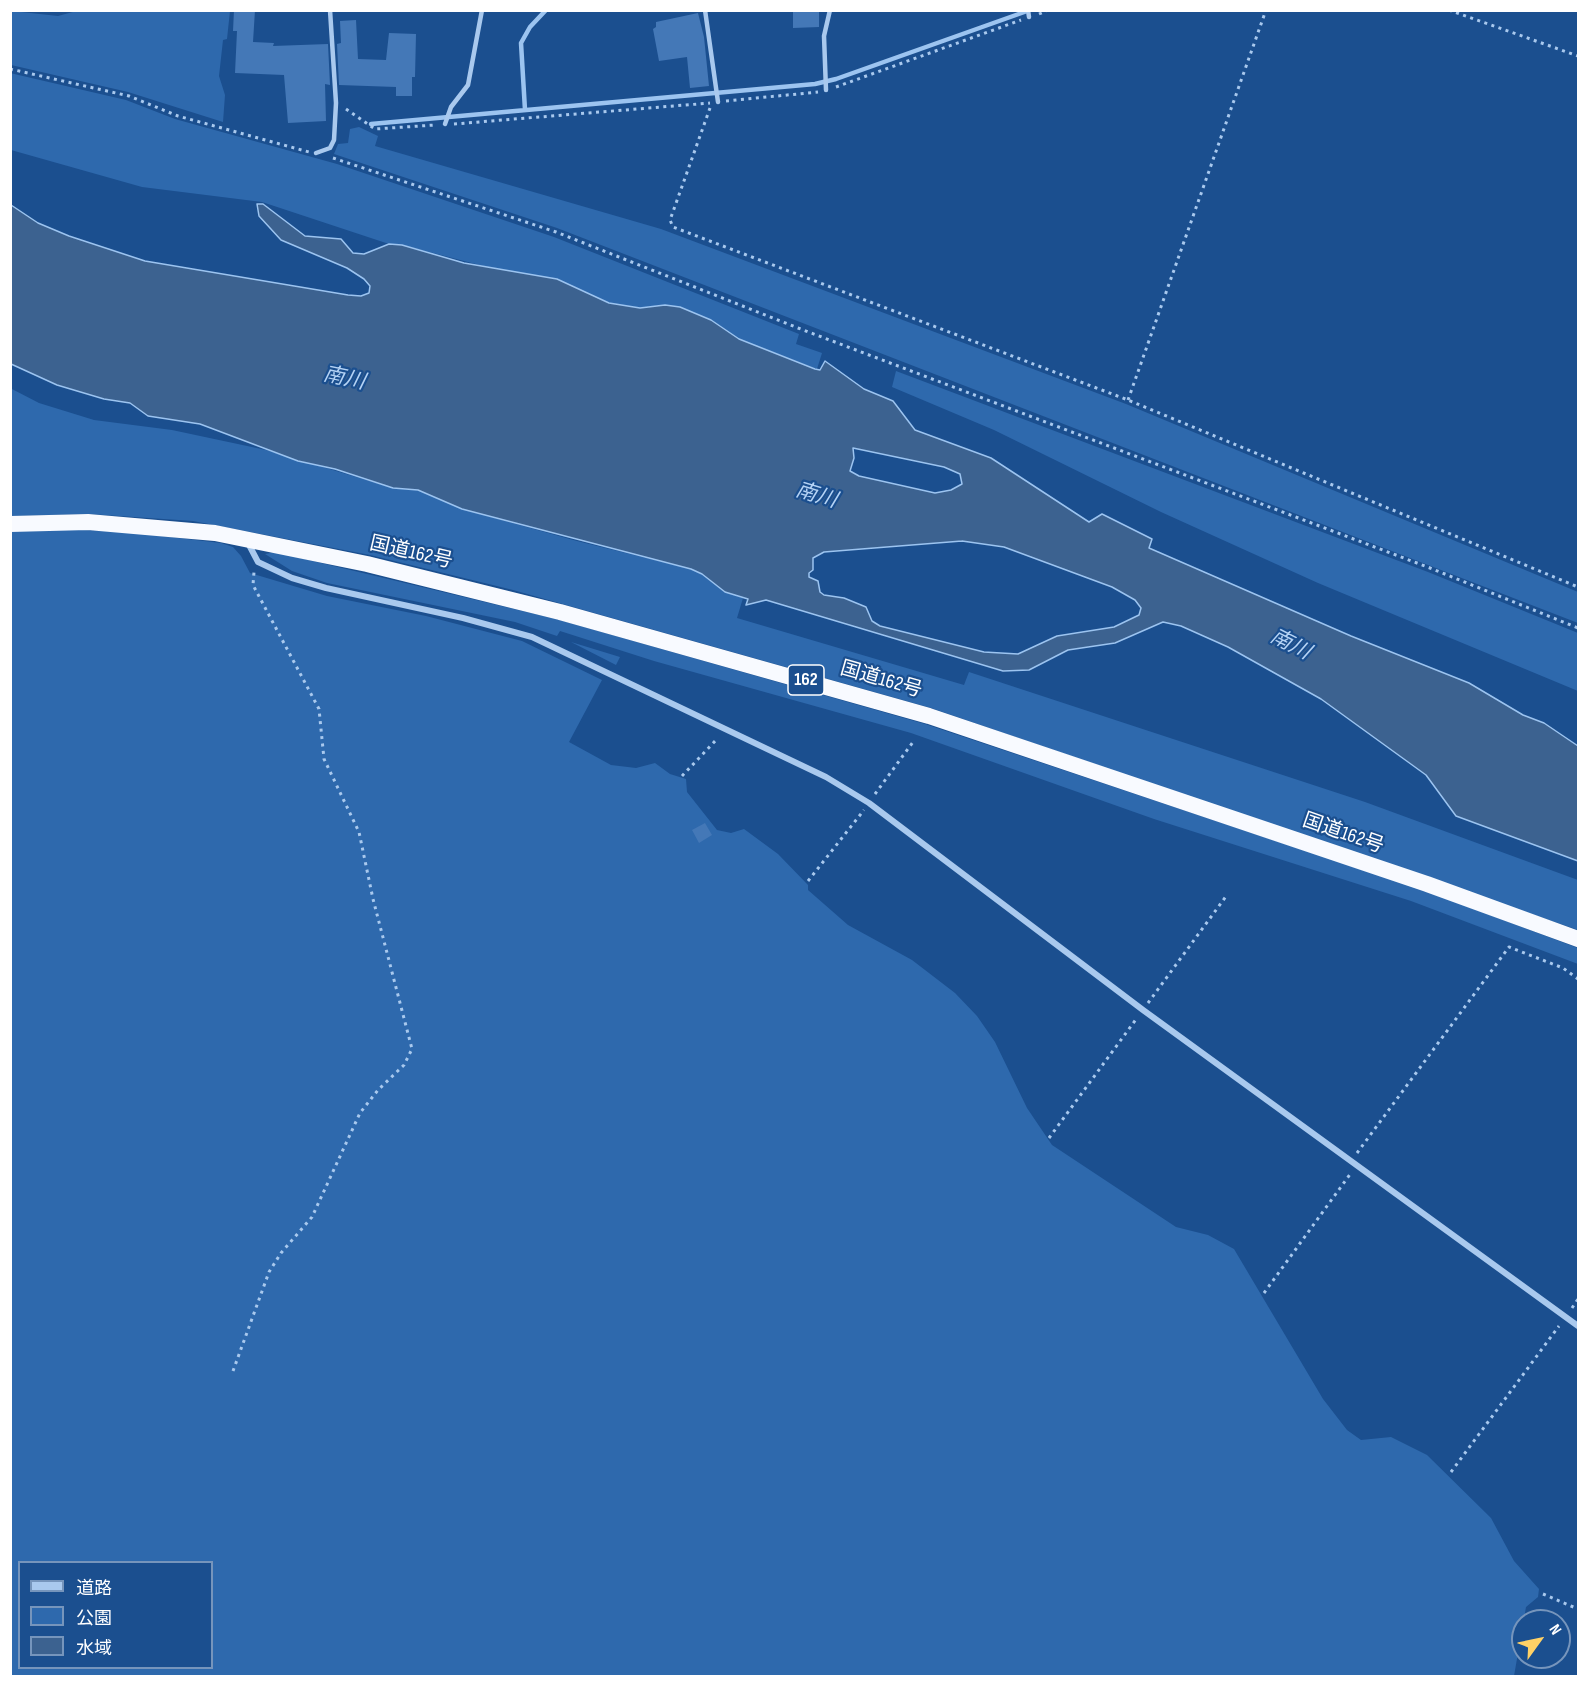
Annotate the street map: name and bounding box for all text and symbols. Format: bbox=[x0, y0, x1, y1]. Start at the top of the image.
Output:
water label: 南川 bbox=[321, 362, 367, 396]
water label: 南川 bbox=[792, 478, 840, 514]
street label: 国道162号 bbox=[367, 532, 455, 574]
water label: 南川 bbox=[1266, 624, 1314, 666]
street label: 国道162号 bbox=[837, 657, 925, 703]
road number: 162 bbox=[788, 665, 824, 695]
street label: 国道162号 bbox=[1299, 809, 1387, 859]
legend bbox=[18, 1561, 213, 1669]
text: 道路 bbox=[76, 1578, 112, 1599]
text: 公園 bbox=[76, 1608, 112, 1629]
north arrow bbox=[1511, 1609, 1571, 1669]
text: N bbox=[1545, 1621, 1565, 1639]
text: 水域 bbox=[76, 1638, 112, 1659]

